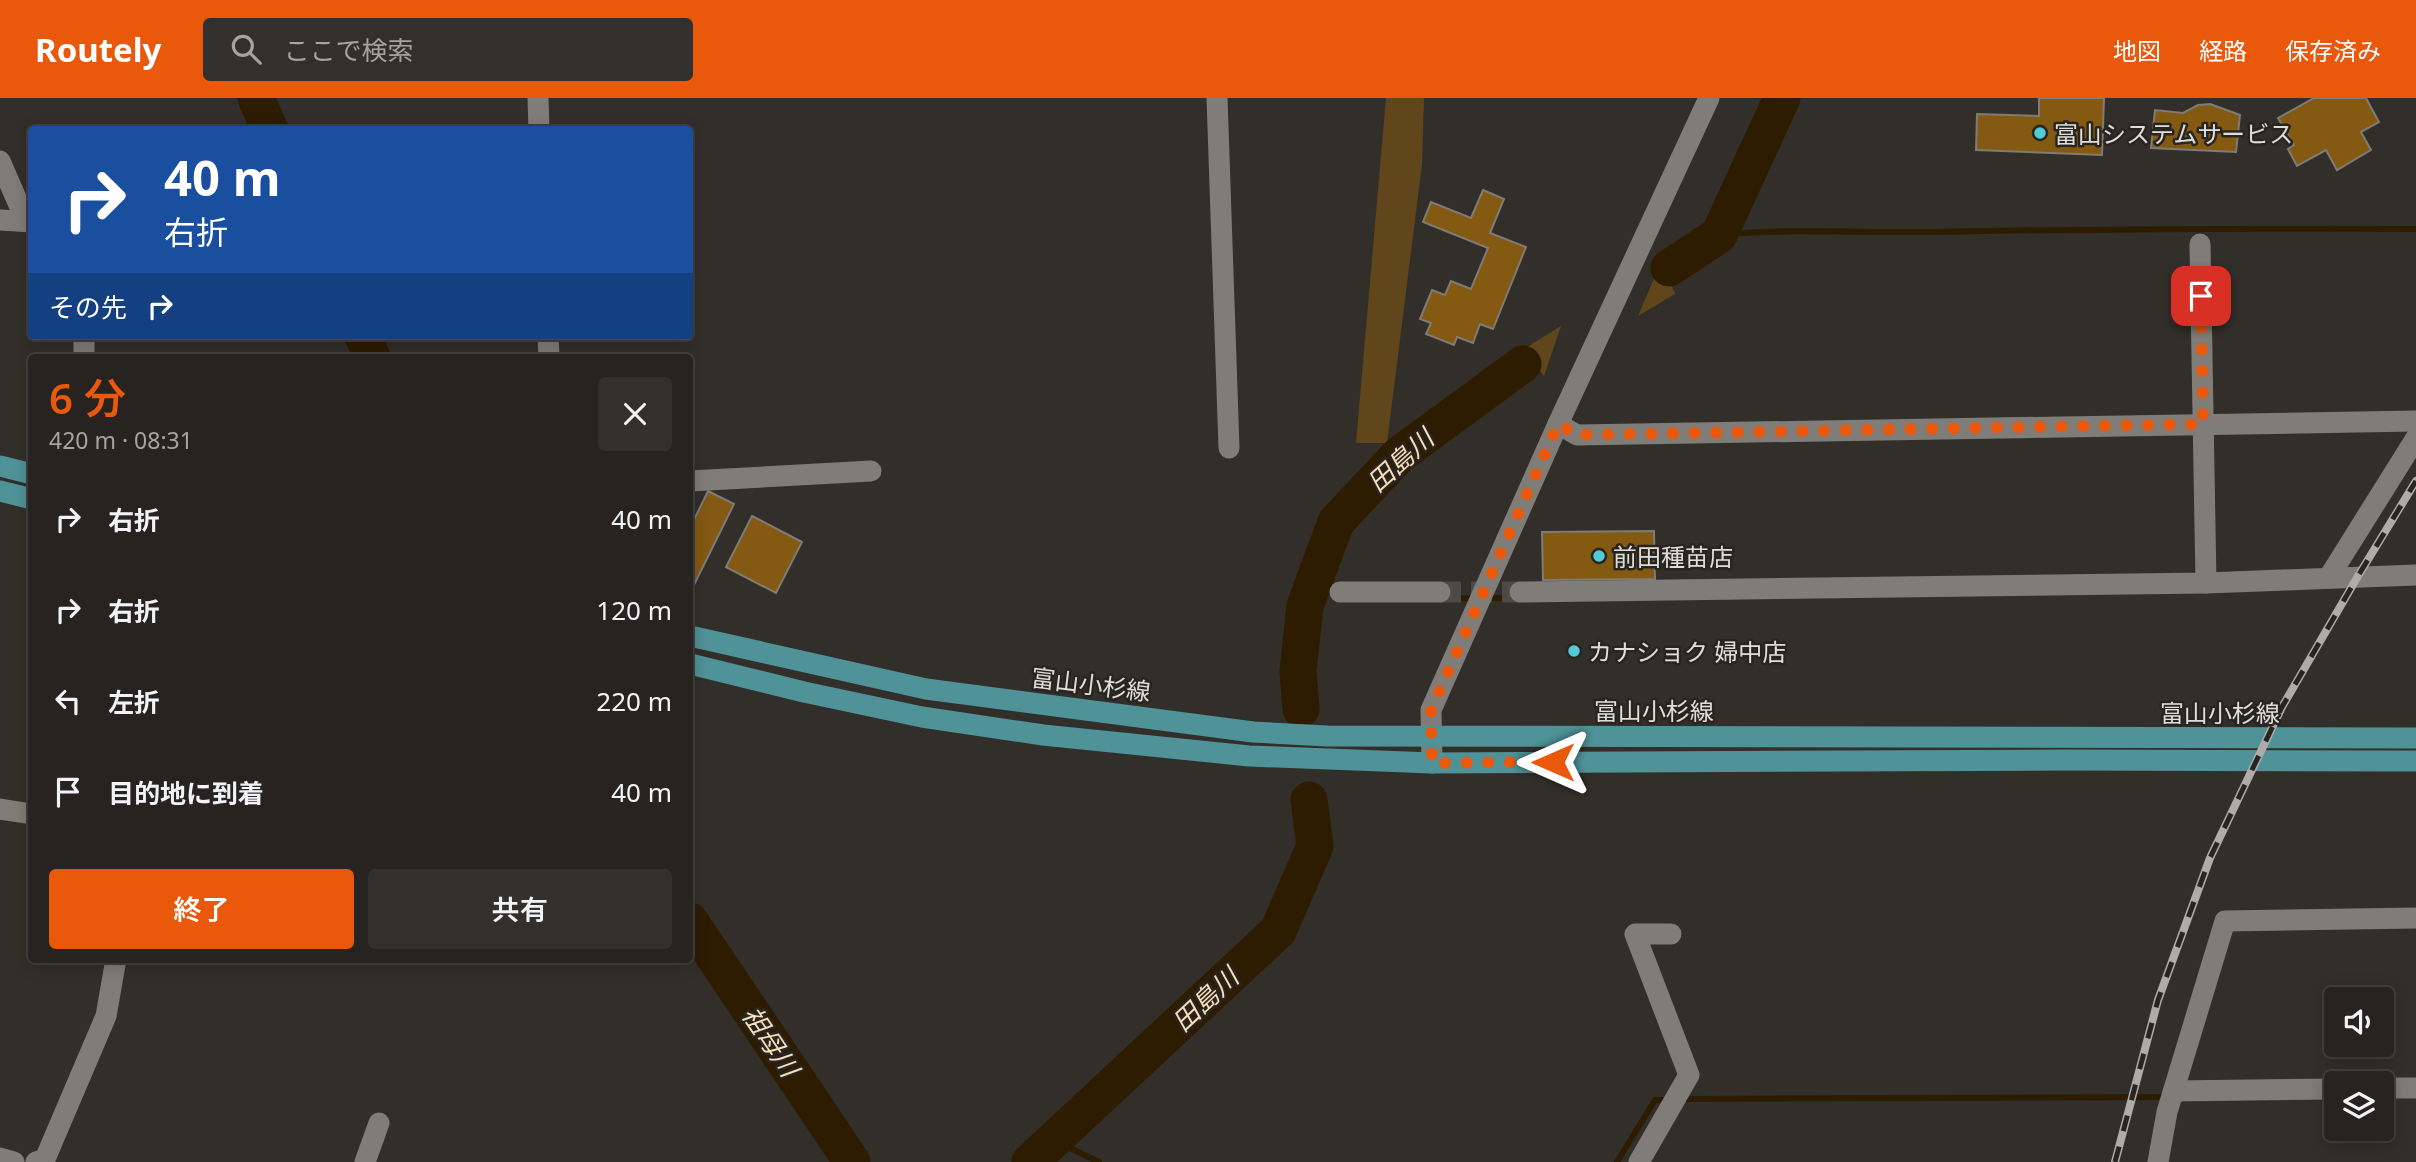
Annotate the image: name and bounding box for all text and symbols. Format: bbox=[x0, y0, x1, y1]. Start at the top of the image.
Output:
search box bbox=[203, 18, 693, 81]
text: Routely bbox=[35, 27, 161, 72]
icon: search bbox=[227, 30, 265, 68]
text: ここで検索 bbox=[283, 32, 413, 68]
text: 地図 bbox=[2113, 34, 2161, 67]
text: 経路 bbox=[2199, 34, 2247, 67]
text: 保存済み bbox=[2285, 34, 2381, 67]
place label: 富山システムサービス bbox=[2054, 117, 2293, 150]
marker: 富山システムサービス bbox=[2032, 125, 2048, 141]
text: 40 m bbox=[164, 144, 281, 210]
icon: right bbox=[49, 154, 140, 245]
text: 右折 bbox=[164, 210, 228, 253]
pin bbox=[2171, 266, 2231, 326]
icon: arrive bbox=[2182, 277, 2220, 315]
icon: right bbox=[141, 287, 179, 325]
text: その先 bbox=[49, 289, 127, 325]
text: 6 分 bbox=[49, 369, 126, 426]
button: close bbox=[598, 377, 672, 451]
water label: 田島川 bbox=[1359, 419, 1443, 499]
text: 420 m · 08:31 bbox=[49, 424, 193, 456]
icon: right bbox=[49, 500, 87, 538]
text: 40 m bbox=[611, 501, 672, 537]
text: 右折 bbox=[108, 502, 160, 538]
place label: 前田種苗店 bbox=[1613, 540, 1733, 573]
marker: 前田種苗店 bbox=[1591, 548, 1607, 564]
icon: right bbox=[49, 591, 87, 629]
text: 120 m bbox=[596, 592, 672, 628]
text: 右折 bbox=[108, 593, 160, 629]
place label: カナショク 婦中店 bbox=[1588, 635, 1786, 668]
marker: カナショク 婦中店 bbox=[1566, 643, 1582, 659]
street label: 富山小杉線 bbox=[1029, 660, 1153, 708]
icon: left bbox=[49, 682, 87, 720]
text: 220 m bbox=[596, 683, 672, 719]
text: 左折 bbox=[108, 684, 160, 720]
street label: 富山小杉線 bbox=[1594, 694, 1714, 727]
street label: 富山小杉線 bbox=[2160, 696, 2280, 729]
position arrow bbox=[1516, 725, 1590, 799]
icon: arrive bbox=[49, 773, 87, 811]
text: 40 m bbox=[611, 774, 672, 810]
text: 目的地に到着 bbox=[108, 775, 264, 811]
button: 終了 bbox=[49, 869, 354, 949]
button: 共有 bbox=[368, 869, 672, 949]
water label: 田島川 bbox=[1164, 957, 1248, 1039]
map controls bbox=[2324, 987, 2394, 1141]
button: sound bbox=[2324, 987, 2394, 1057]
water label: 祖母川 bbox=[734, 999, 809, 1086]
button: layers bbox=[2324, 1071, 2394, 1141]

